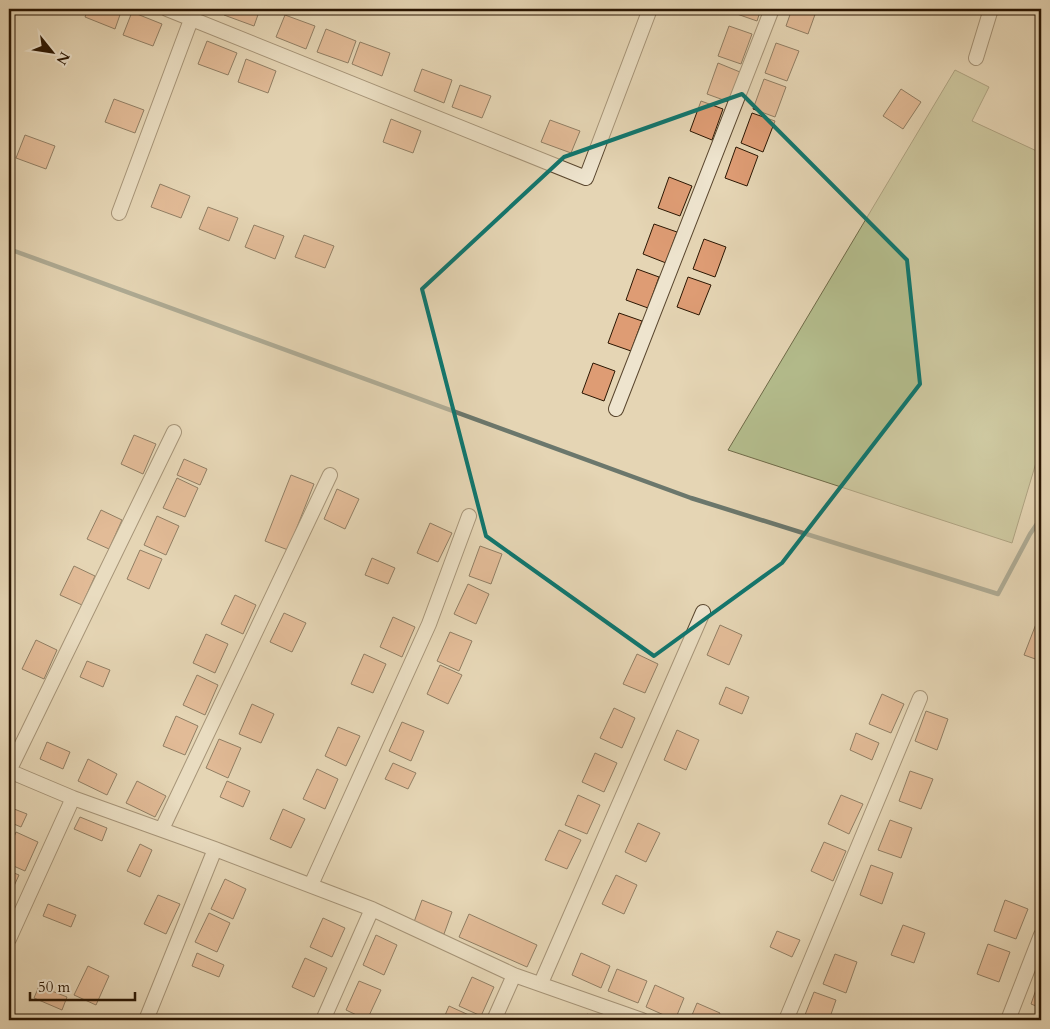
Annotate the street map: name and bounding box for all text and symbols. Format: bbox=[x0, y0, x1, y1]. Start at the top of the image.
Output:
north arrow bbox=[28, 28, 78, 78]
text: N bbox=[52, 48, 74, 68]
scale bar bbox=[30, 969, 135, 1001]
text: 50 m bbox=[38, 977, 70, 997]

